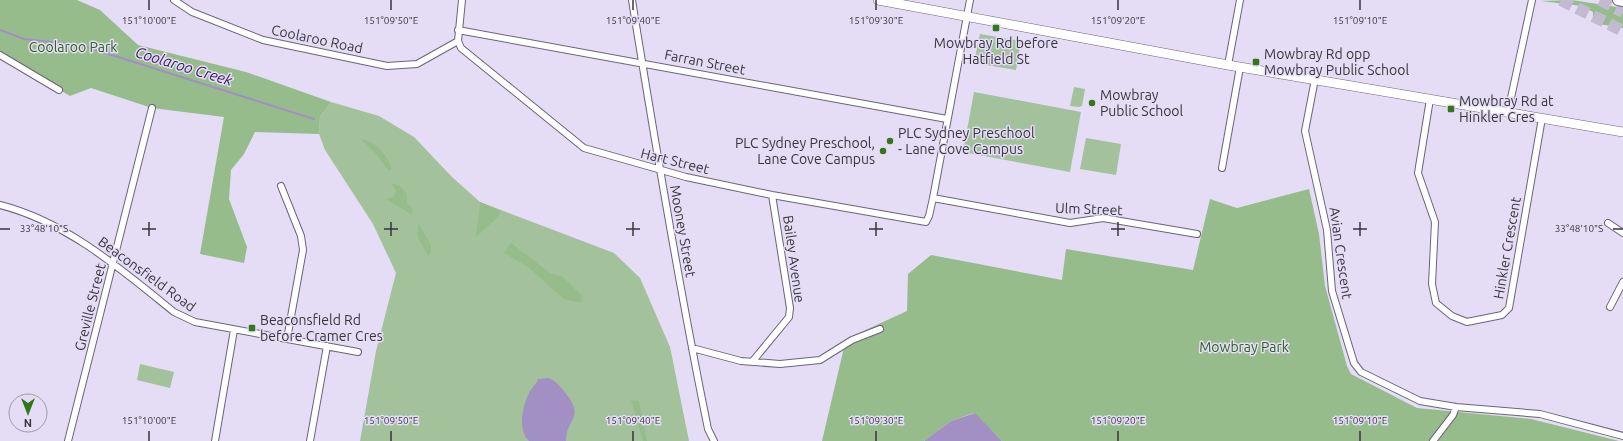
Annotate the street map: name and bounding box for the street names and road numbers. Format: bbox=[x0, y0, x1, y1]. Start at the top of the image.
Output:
street label: Coolaroo Road bbox=[270, 22, 364, 56]
street label: Farran Street bbox=[663, 46, 747, 78]
street label: Hart Street bbox=[639, 145, 711, 177]
street label: Mooney Street bbox=[667, 184, 699, 279]
street label: Hinkler Crescent bbox=[1490, 195, 1524, 300]
street label: Ulm Street bbox=[1055, 200, 1124, 218]
street label: Avian Crescent bbox=[1327, 206, 1355, 301]
street label: Bailey Avenue bbox=[780, 214, 808, 304]
street label: Beaconsfield Road bbox=[95, 233, 199, 315]
street label: Greville Street bbox=[71, 261, 109, 353]

